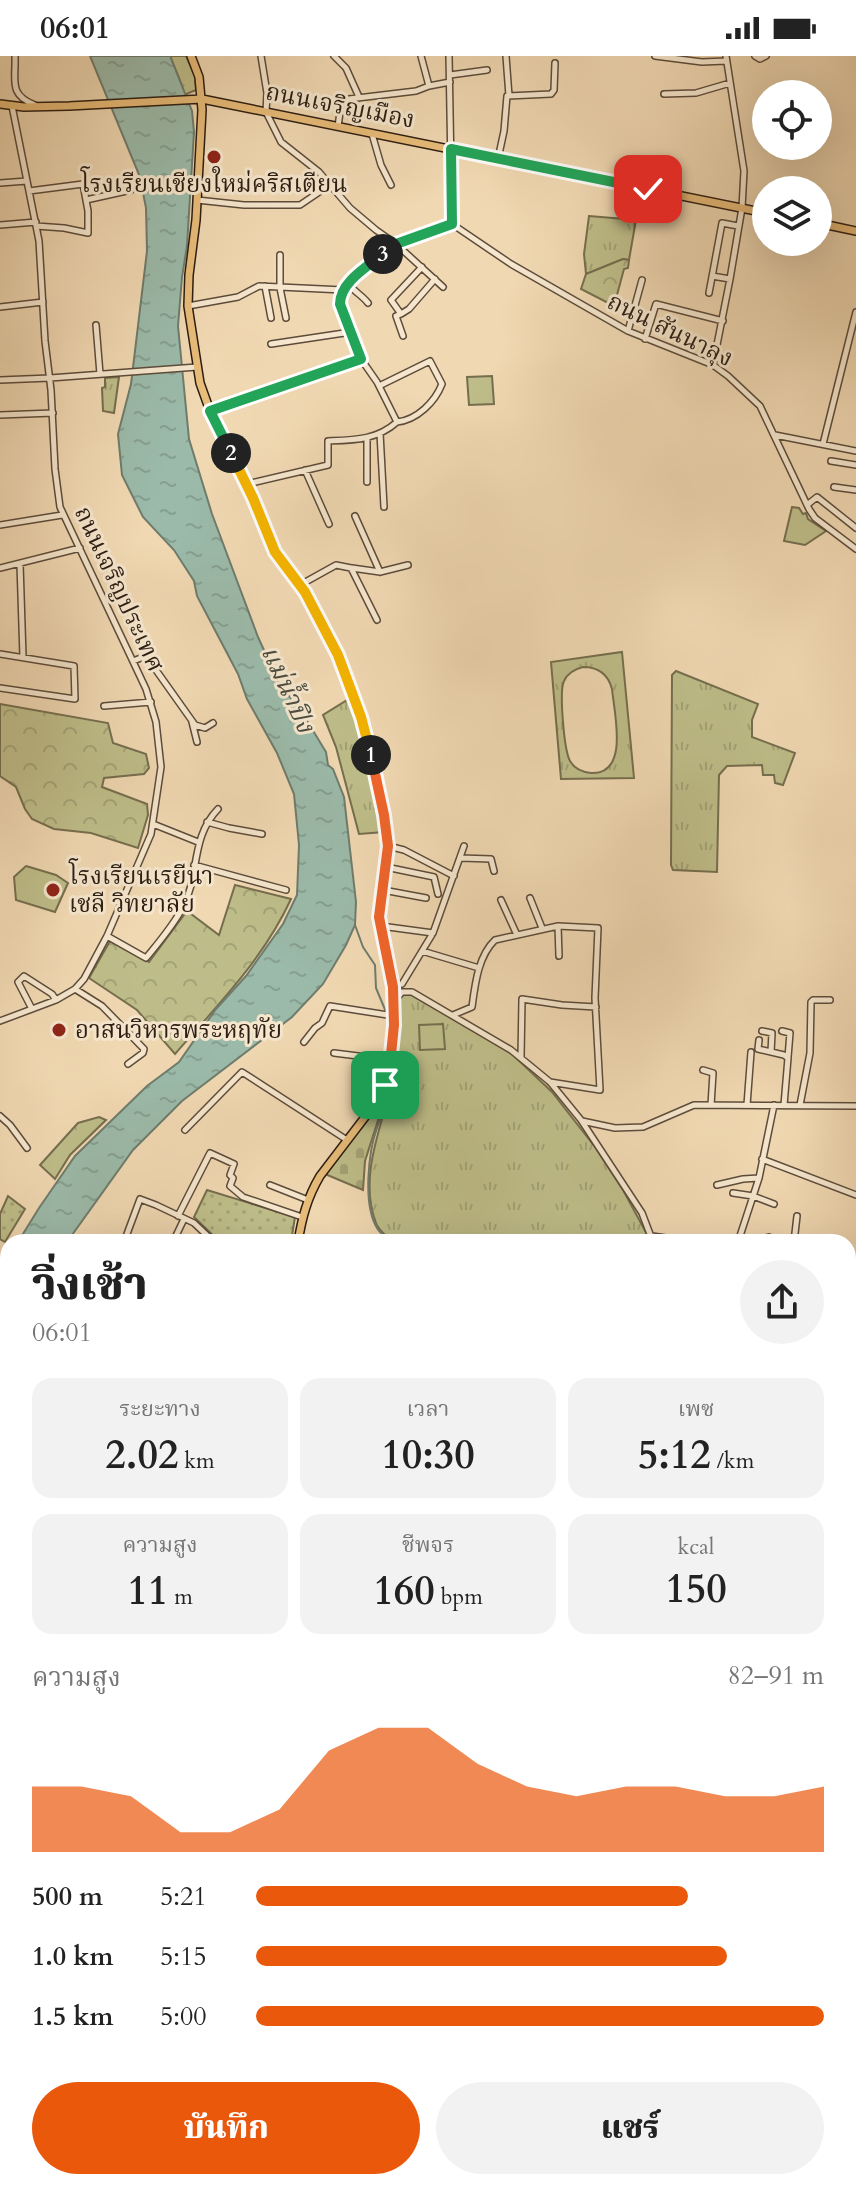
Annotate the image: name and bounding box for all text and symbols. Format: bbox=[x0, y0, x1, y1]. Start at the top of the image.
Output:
text: 06:01 bbox=[40, 8, 110, 49]
street label: ถนนเจริญเมือง bbox=[263, 75, 417, 137]
map controls bbox=[752, 80, 832, 256]
button: locate bbox=[752, 80, 832, 160]
marker: โรงเรียนเชียงใหม่คริสเตียน bbox=[205, 148, 223, 166]
pin bbox=[614, 155, 682, 223]
place label: โรงเรียนเชียงใหม่คริสเตียน bbox=[80, 166, 347, 201]
icon: check bbox=[626, 167, 670, 211]
button: layers bbox=[752, 176, 832, 256]
pin: 3 bbox=[363, 234, 403, 274]
text: 3 bbox=[377, 239, 389, 269]
street label: ถนน สันนาลุง bbox=[601, 285, 739, 375]
pin: 2 bbox=[211, 433, 251, 473]
text: 2 bbox=[225, 438, 237, 468]
street label: ถนนเจริญประเทศ bbox=[66, 501, 172, 677]
water label: แม่น้ำปิง bbox=[253, 639, 326, 739]
pin: 1 bbox=[351, 735, 391, 775]
text: 1 bbox=[365, 740, 377, 770]
place label: โรงเรียนเรยีนา เชลี วิทยาลัย bbox=[68, 858, 213, 921]
marker: โรงเรียนเรยีนา เชลี วิทยาลัย bbox=[44, 881, 62, 899]
place label: อาสนวิหารพระหฤทัย bbox=[75, 1014, 282, 1047]
marker: อาสนวิหารพระหฤทัย bbox=[50, 1021, 68, 1039]
pin bbox=[351, 1051, 419, 1119]
icon: arrive bbox=[363, 1063, 407, 1107]
text: วิ่งเช้า bbox=[32, 1255, 148, 1315]
button: share bbox=[740, 1260, 824, 1344]
text: 06:01 bbox=[32, 1315, 92, 1350]
text: ระยะทาง bbox=[119, 1394, 201, 1424]
text: เวลา bbox=[407, 1394, 449, 1424]
text: เพซ bbox=[678, 1394, 714, 1424]
text: 2.02 bbox=[105, 1428, 178, 1483]
text: 10:30 bbox=[381, 1428, 475, 1483]
text: 5:12 bbox=[638, 1428, 711, 1483]
text: km bbox=[178, 1446, 215, 1476]
text: /km bbox=[711, 1446, 754, 1476]
text: ความสูง bbox=[123, 1530, 198, 1560]
text: ชีพจร bbox=[402, 1530, 454, 1560]
text: kcal bbox=[678, 1532, 714, 1562]
text: 150 bbox=[665, 1562, 727, 1617]
text: 11 bbox=[127, 1564, 168, 1619]
text: 160 bbox=[373, 1564, 435, 1619]
text: m bbox=[168, 1582, 193, 1612]
text: bpm bbox=[435, 1582, 483, 1612]
text: 82–91 m bbox=[727, 1658, 824, 1693]
text: ความสูง bbox=[32, 1660, 121, 1695]
text: 500 m bbox=[32, 1879, 103, 1914]
text: 5:21 bbox=[160, 1879, 207, 1914]
text: 1.0 km bbox=[32, 1939, 113, 1974]
text: 5:15 bbox=[160, 1939, 207, 1974]
text: 1.5 km bbox=[32, 1999, 113, 2034]
text: 5:00 bbox=[160, 1999, 207, 2034]
button: บันทึก bbox=[32, 2082, 420, 2174]
button: แชร์ bbox=[436, 2082, 824, 2174]

